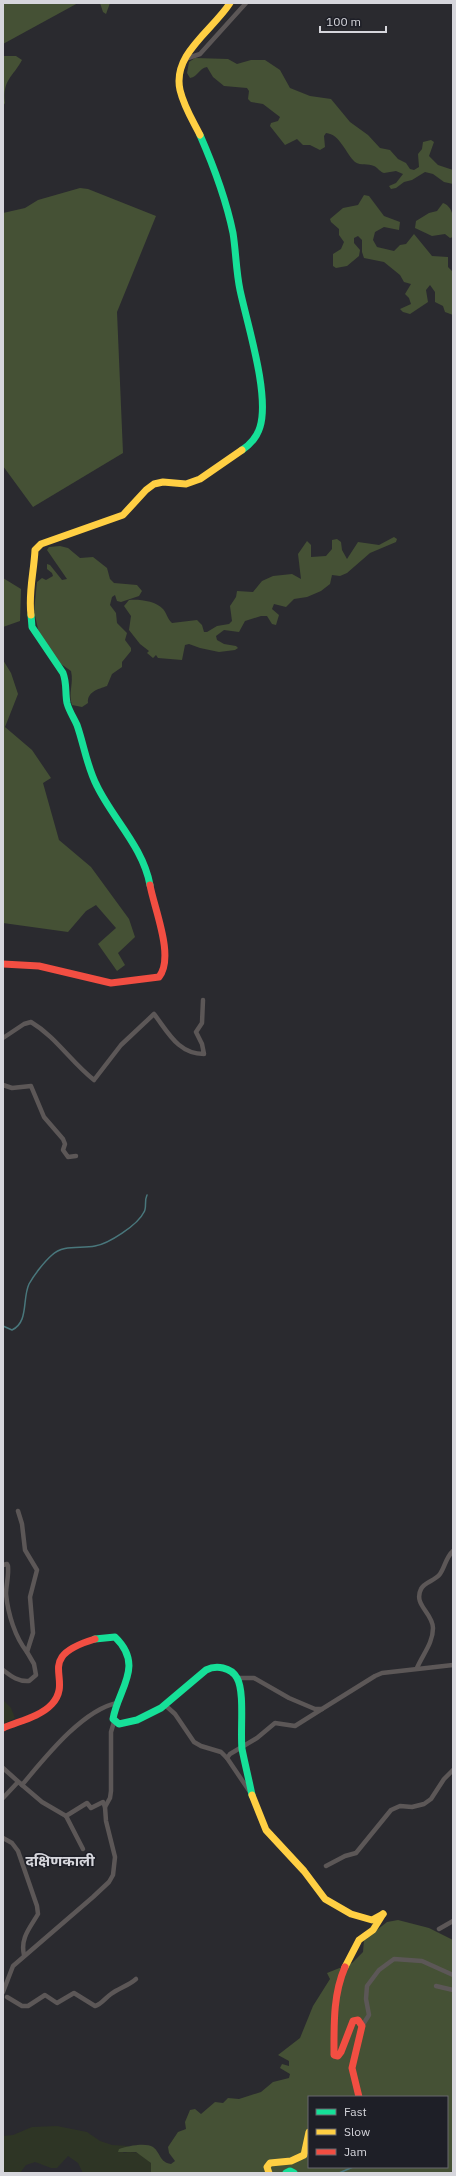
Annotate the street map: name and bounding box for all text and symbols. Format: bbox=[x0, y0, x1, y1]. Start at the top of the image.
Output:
scale bar bbox=[320, 8, 386, 34]
text: 100 m bbox=[326, 14, 361, 29]
district label: दक्षि‍णकाली bbox=[25, 1851, 95, 1870]
legend bbox=[308, 2096, 448, 2168]
text: Fast bbox=[344, 2104, 367, 2119]
text: Slow bbox=[344, 2124, 370, 2139]
text: Jam bbox=[344, 2144, 367, 2159]

